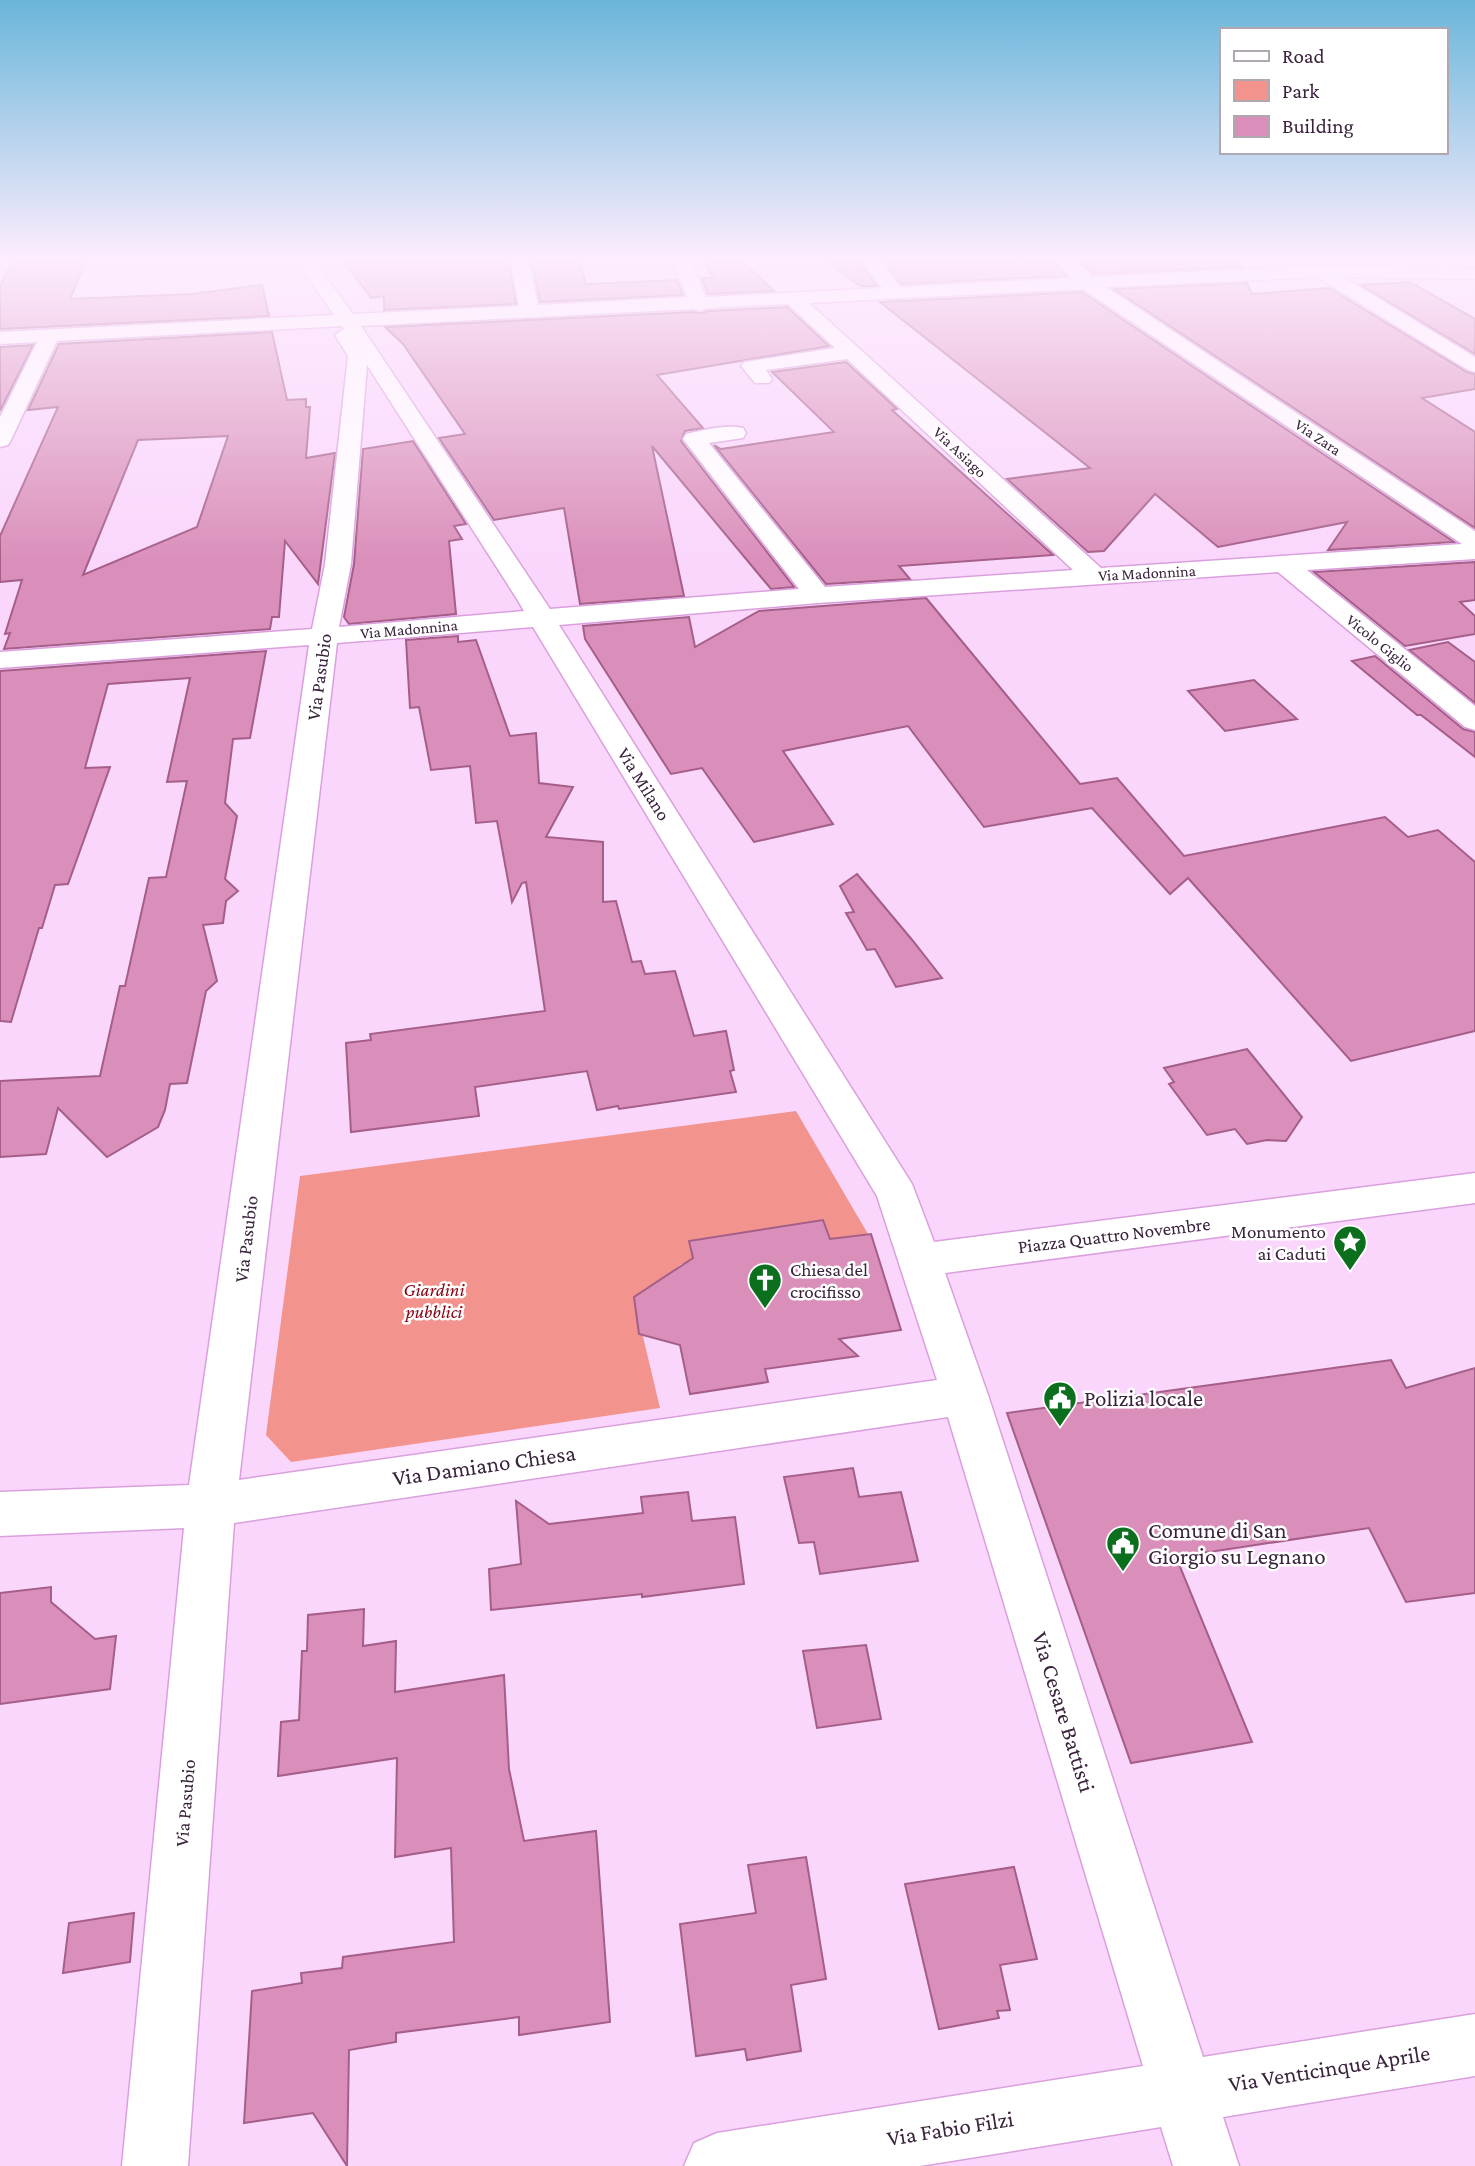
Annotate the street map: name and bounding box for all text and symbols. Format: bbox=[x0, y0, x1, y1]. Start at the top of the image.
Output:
legend bbox=[1220, 28, 1447, 154]
text: Road bbox=[1282, 44, 1325, 68]
text: Park bbox=[1282, 79, 1319, 103]
text: Building bbox=[1282, 114, 1354, 138]
street label: Via Zara bbox=[1292, 415, 1345, 459]
street label: Via Asiago bbox=[929, 423, 990, 482]
street label: Via Madonnina bbox=[1098, 562, 1197, 584]
street label: Vicolo Giglio bbox=[1343, 611, 1417, 676]
street label: Via Madonnina bbox=[360, 616, 459, 642]
street label: Via Pasubio bbox=[303, 632, 335, 722]
street label: Via Milano bbox=[613, 744, 675, 824]
street label: Via Pasubio bbox=[230, 1194, 262, 1284]
street label: Piazza Quattro Novembre bbox=[1017, 1213, 1211, 1257]
place label: Monumento ai Caduti bbox=[1231, 1221, 1326, 1264]
place icon: Monumento ai Caduti bbox=[1331, 1223, 1369, 1272]
place label: Chiesa del crocifisso bbox=[790, 1259, 868, 1302]
church icon: Chiesa del crocifisso bbox=[746, 1261, 784, 1310]
park label: Giardini pubblici bbox=[403, 1279, 465, 1322]
public building icon: Polizia locale bbox=[1041, 1379, 1079, 1428]
place label: Polizia locale bbox=[1084, 1385, 1203, 1411]
street label: Via Damiano Chiesa bbox=[391, 1439, 578, 1491]
place label: Comune di San Giorgio su Legnano bbox=[1148, 1517, 1326, 1569]
public building icon: Comune di San Giorgio su Legnano bbox=[1104, 1524, 1142, 1573]
street label: Via Cesare Battisti bbox=[1027, 1629, 1101, 1795]
street label: Via Pasubio bbox=[171, 1758, 199, 1848]
street label: Via Venticinque Aprile bbox=[1226, 2039, 1432, 2097]
street label: Via Fabio Filzi bbox=[885, 2105, 1015, 2151]

